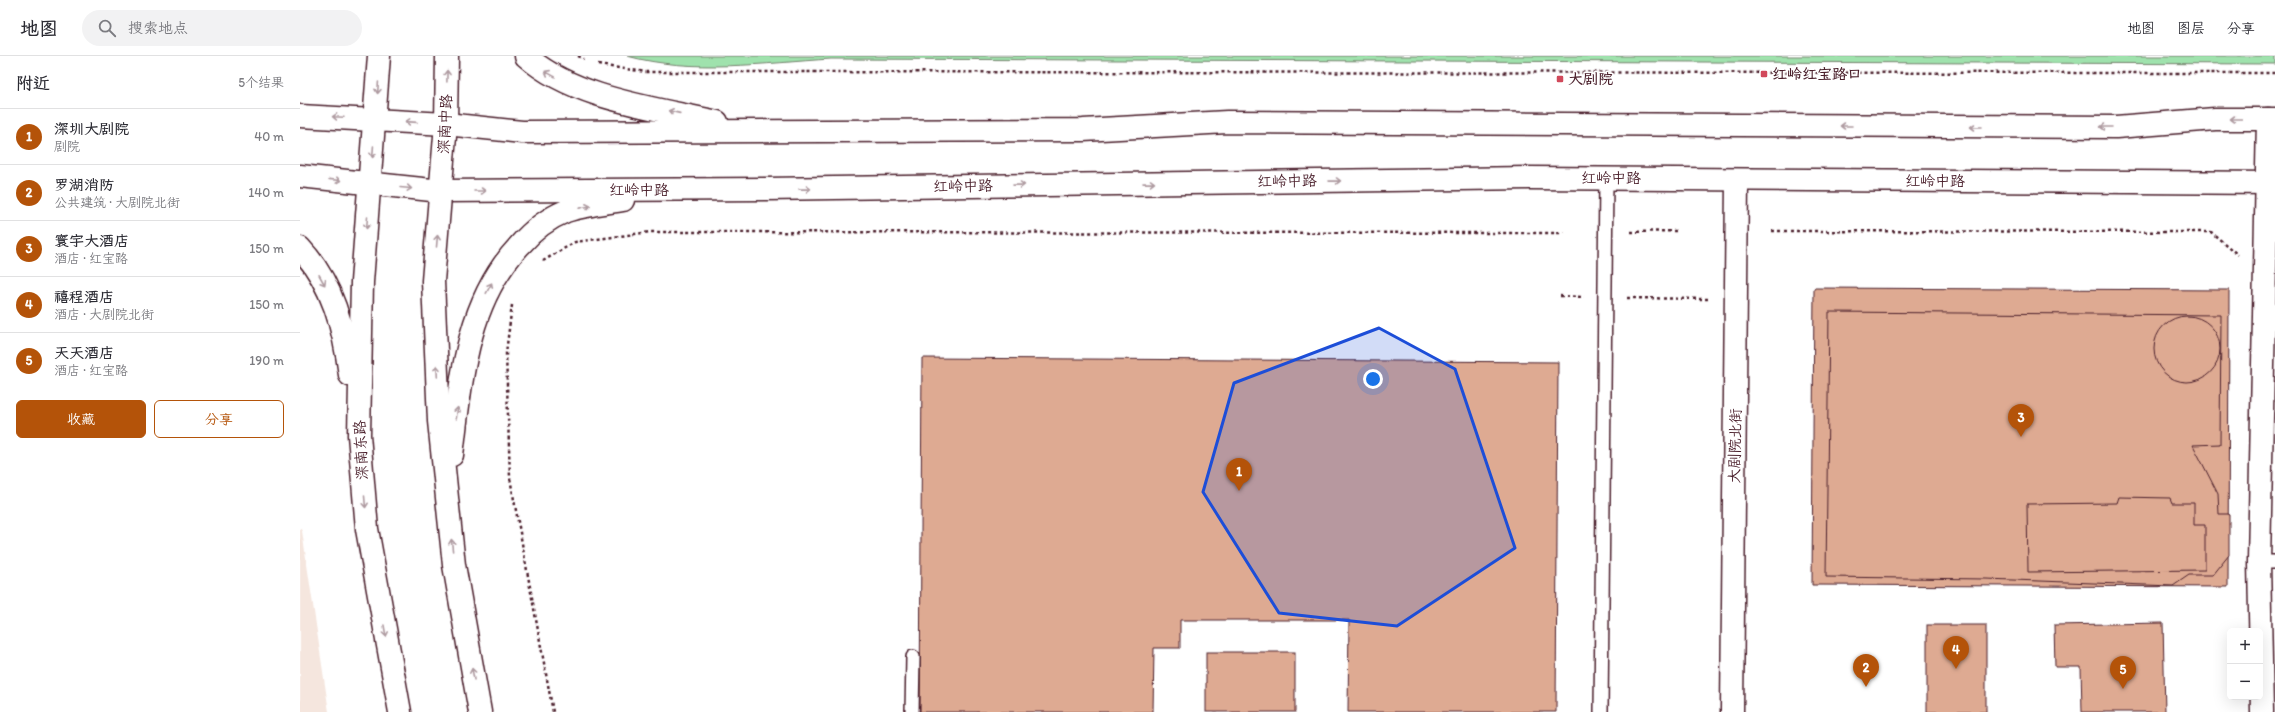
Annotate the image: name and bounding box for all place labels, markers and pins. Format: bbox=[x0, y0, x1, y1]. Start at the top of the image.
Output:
place label: 红岭红宝路口 bbox=[1772, 65, 1862, 83]
marker: 红岭红宝路口 bbox=[1759, 69, 1769, 79]
place label: 大剧院 bbox=[1568, 70, 1613, 88]
marker: 大剧院 bbox=[1555, 74, 1565, 84]
pin: 3 bbox=[2008, 404, 2034, 437]
pin: 1 bbox=[1226, 458, 1252, 491]
pin: 4 bbox=[1943, 636, 1969, 669]
pin: 2 bbox=[1853, 654, 1879, 687]
pin: 5 bbox=[2110, 656, 2136, 689]

